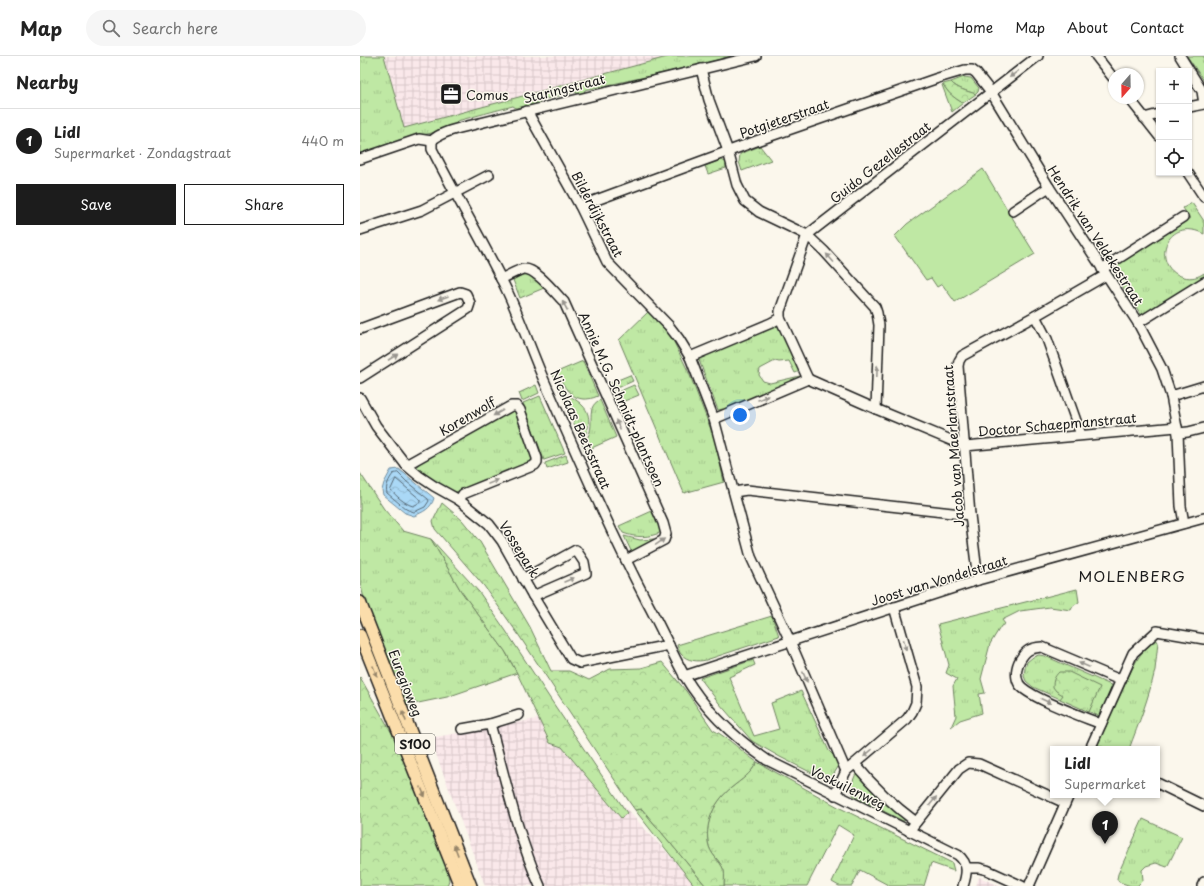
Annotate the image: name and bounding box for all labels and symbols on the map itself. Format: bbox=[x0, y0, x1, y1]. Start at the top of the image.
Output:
north arrow bbox=[1108, 68, 1144, 104]
street label: Staringstraat bbox=[521, 69, 607, 107]
one-way arrow bbox=[1009, 70, 1020, 78]
office icon: Comus bbox=[438, 81, 464, 107]
place label: Comus bbox=[466, 85, 508, 104]
street label: Potgieterstraat bbox=[737, 94, 831, 142]
street label: Guido Gezellestraat bbox=[826, 117, 934, 207]
street label: Hendrik van Veldekestraat bbox=[1043, 161, 1149, 309]
street label: Bilderdijkstraat bbox=[567, 168, 629, 260]
one-way arrow bbox=[826, 253, 835, 264]
one-way arrow bbox=[436, 296, 448, 302]
one-way arrow bbox=[562, 300, 569, 312]
street label: Annie M.G. Schmidt-plantsoen bbox=[575, 308, 669, 490]
one-way arrow bbox=[387, 354, 399, 361]
one-way arrow bbox=[874, 364, 880, 377]
street label: Jacob van Maerlantstraat bbox=[938, 365, 968, 527]
street label: Nicolaas Beetsstraat bbox=[546, 366, 616, 492]
street label: Korenwolf bbox=[435, 392, 500, 440]
one-way arrow bbox=[757, 395, 768, 401]
your location bbox=[730, 405, 750, 425]
street label: Doctor Schaepmanstraat bbox=[977, 408, 1137, 440]
one-way arrow bbox=[492, 410, 504, 417]
one-way arrow bbox=[615, 419, 622, 431]
one-way arrow bbox=[487, 479, 498, 485]
street label: Vossepark bbox=[495, 517, 545, 581]
one-way arrow bbox=[654, 538, 665, 546]
street label: Joost van Vondelstraat bbox=[868, 550, 1010, 610]
district label: MOLENBERG bbox=[1078, 564, 1186, 587]
one-way arrow bbox=[563, 577, 574, 583]
one-way arrow bbox=[902, 639, 908, 651]
street label: Euregioweg bbox=[385, 647, 427, 719]
one-way arrow bbox=[1078, 662, 1089, 668]
one-way arrow bbox=[372, 666, 378, 678]
one-way arrow bbox=[803, 672, 809, 684]
one-way arrow bbox=[1040, 698, 1052, 704]
one-way arrow bbox=[400, 709, 406, 721]
road number: S100 bbox=[395, 734, 435, 754]
one-way arrow bbox=[862, 748, 873, 757]
street label: Voskuilenweg bbox=[807, 761, 889, 813]
one-way arrow bbox=[420, 787, 426, 798]
one-way arrow bbox=[929, 795, 937, 806]
pin: 1 bbox=[1092, 811, 1118, 844]
one-way arrow bbox=[453, 843, 459, 855]

